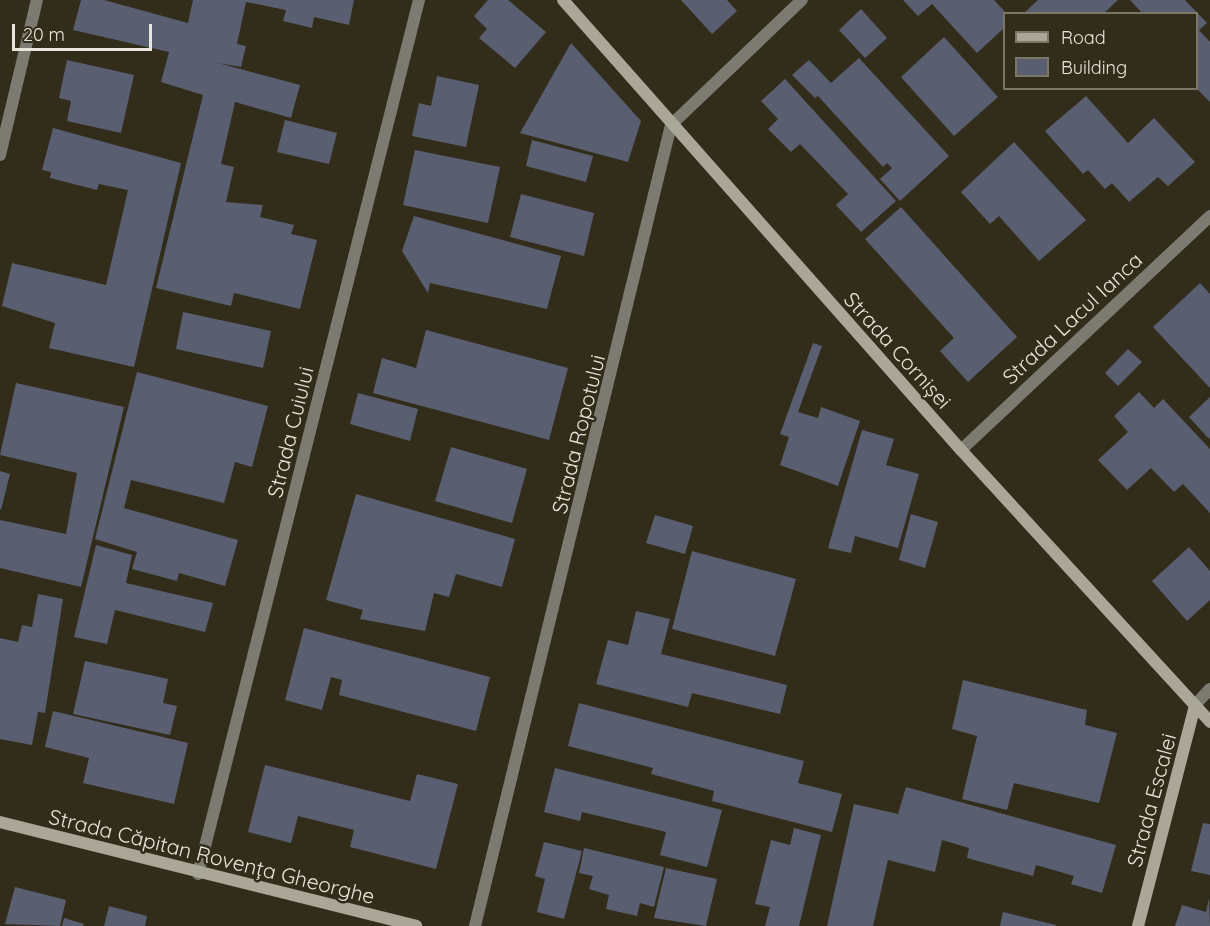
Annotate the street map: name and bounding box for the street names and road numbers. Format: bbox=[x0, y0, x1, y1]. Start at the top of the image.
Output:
street label: Strada Lacul Ianca bbox=[997, 247, 1147, 389]
street label: Strada Cornișei bbox=[839, 287, 957, 413]
street label: Strada Ropotului bbox=[546, 352, 610, 516]
street label: Strada Cuiului bbox=[262, 364, 318, 500]
street label: Strada Escalei bbox=[1121, 731, 1181, 869]
street label: Strada Căpitan Rovența Gheorghe bbox=[46, 803, 378, 909]

